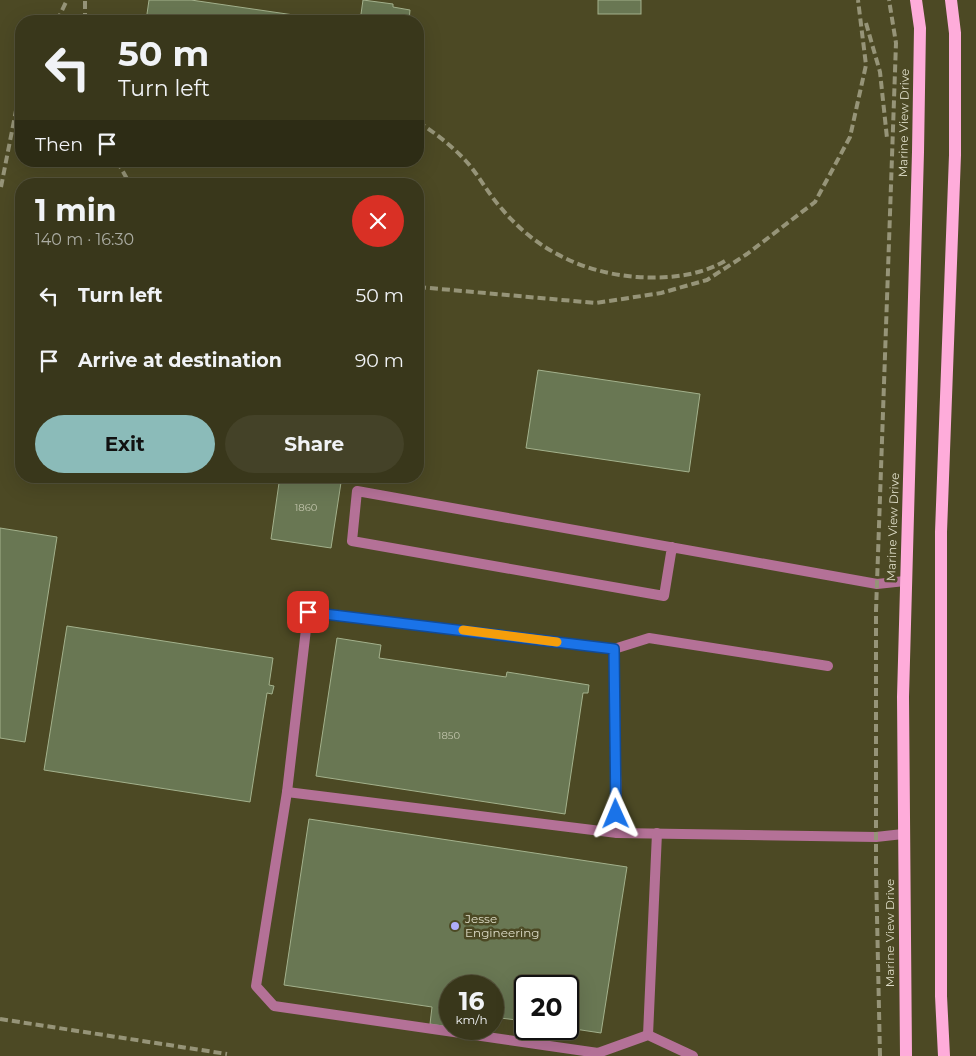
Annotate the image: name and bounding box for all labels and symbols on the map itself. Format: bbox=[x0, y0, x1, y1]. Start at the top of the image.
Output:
street label: Marine View Drive bbox=[895, 69, 912, 177]
street label: Marine View Drive bbox=[883, 472, 902, 582]
house number: 1860 bbox=[295, 501, 318, 514]
pin bbox=[287, 591, 329, 633]
house number: 1850 bbox=[438, 729, 461, 742]
position arrow bbox=[589, 787, 641, 839]
street label: Marine View Drive bbox=[882, 879, 897, 987]
place label: Jesse Engineering bbox=[464, 911, 539, 940]
marker: Jesse Engineering bbox=[449, 920, 461, 932]
speed limit sign: 20 bbox=[514, 975, 579, 1040]

